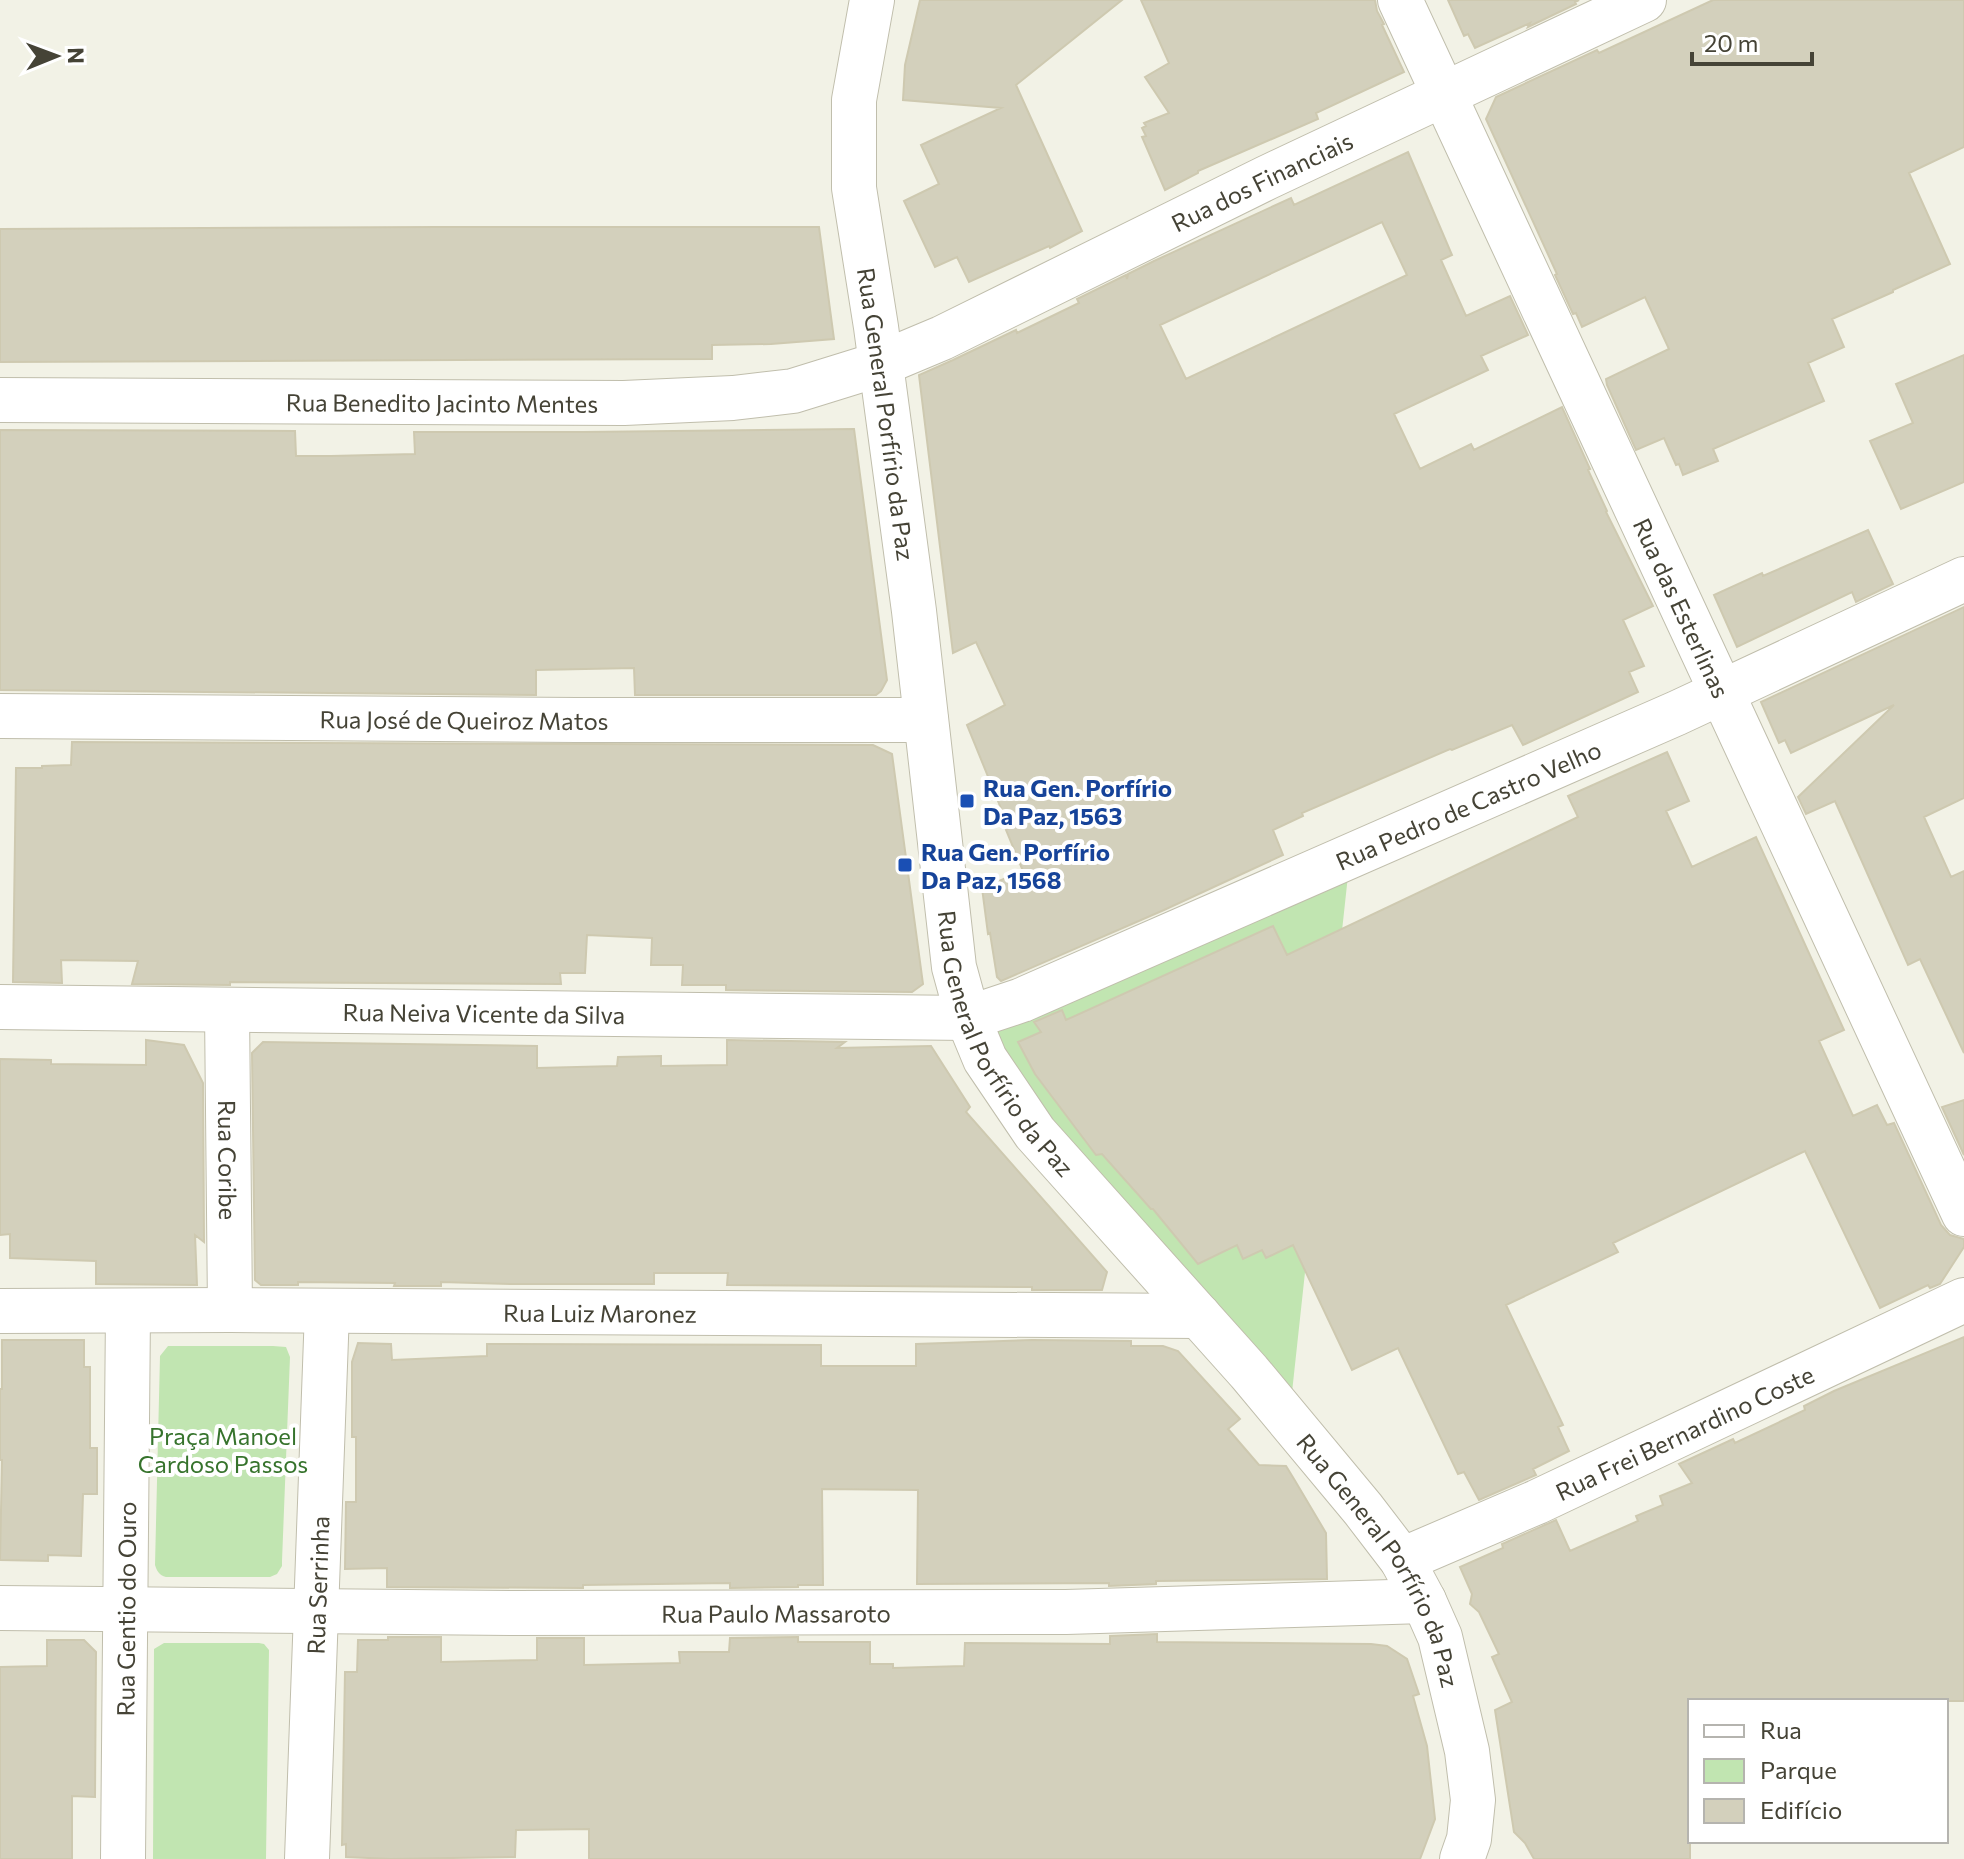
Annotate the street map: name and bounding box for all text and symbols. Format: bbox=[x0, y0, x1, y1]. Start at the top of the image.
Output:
north arrow bbox=[16, 16, 96, 96]
scale bar bbox=[1692, 16, 1812, 66]
text: 20 m bbox=[1704, 28, 1758, 57]
text: N bbox=[63, 47, 90, 64]
street label: Rua dos Financiais bbox=[1166, 125, 1357, 237]
street label: Rua General Porfírio da Paz bbox=[852, 265, 922, 562]
street label: Rua Benedito Jacinto Mentes bbox=[286, 387, 598, 417]
street label: Rua das Esterlinas bbox=[1628, 513, 1737, 702]
street label: Rua José de Queiroz Matos bbox=[319, 704, 608, 735]
street label: Rua Pedro de Castro Velho bbox=[1331, 734, 1605, 875]
place label: Rua Gen. Porfírio Da Paz, 1563 bbox=[983, 773, 1172, 830]
marker: Rua Gen. Porfírio Da Paz, 1563 bbox=[958, 792, 976, 810]
place label: Rua Gen. Porfírio Da Paz, 1568 bbox=[921, 837, 1110, 894]
marker: Rua Gen. Porfírio Da Paz, 1568 bbox=[896, 856, 914, 874]
street label: Rua General Porfírio da Paz bbox=[933, 909, 1081, 1181]
street label: Rua Neiva Vicente da Silva bbox=[342, 996, 625, 1029]
street label: Rua Coribe bbox=[213, 1100, 244, 1220]
street label: Rua Luiz Maronez bbox=[503, 1297, 697, 1327]
street label: Rua Frei Bernardino Coste bbox=[1551, 1359, 1818, 1506]
park label: Praça Manoel Cardoso Passos bbox=[138, 1421, 308, 1478]
street label: Rua General Porfírio da Paz bbox=[1291, 1427, 1466, 1690]
street label: Rua Gentio do Ouro bbox=[110, 1501, 141, 1717]
street label: Rua Serrinha bbox=[300, 1515, 334, 1655]
street label: Rua Paulo Massaroto bbox=[661, 1598, 891, 1627]
legend bbox=[1688, 1699, 1948, 1843]
text: Rua bbox=[1760, 1715, 1802, 1744]
text: Parque bbox=[1760, 1755, 1837, 1784]
text: Edifício bbox=[1760, 1795, 1842, 1824]

